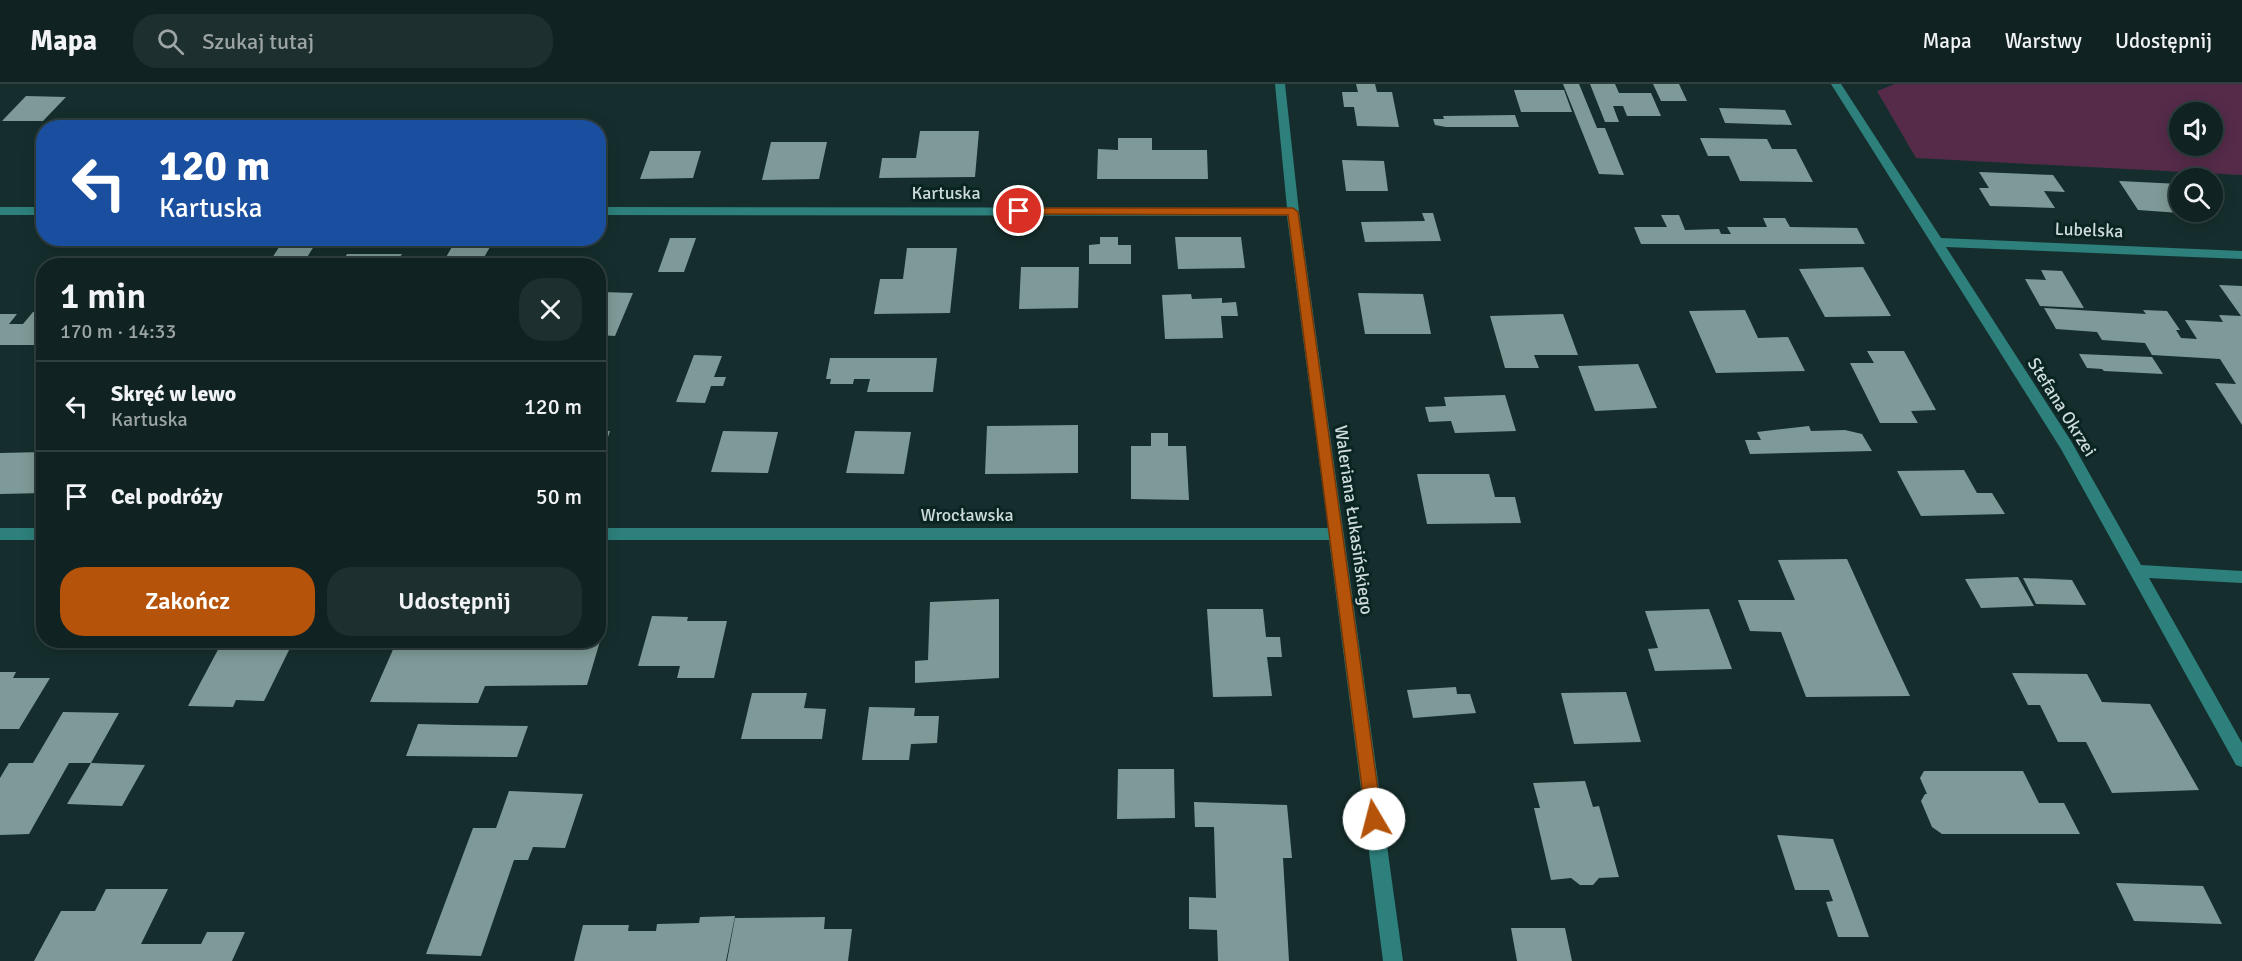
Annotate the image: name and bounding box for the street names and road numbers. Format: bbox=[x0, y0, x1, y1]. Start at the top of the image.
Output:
street label: Kartuska bbox=[911, 182, 981, 204]
street label: Lubelska bbox=[2054, 218, 2124, 242]
street label: Stefana Okrzei bbox=[2023, 353, 2101, 461]
street label: Waleriana Łukasińskiego bbox=[1330, 424, 1378, 616]
street label: Wrocławska bbox=[920, 504, 1014, 526]

